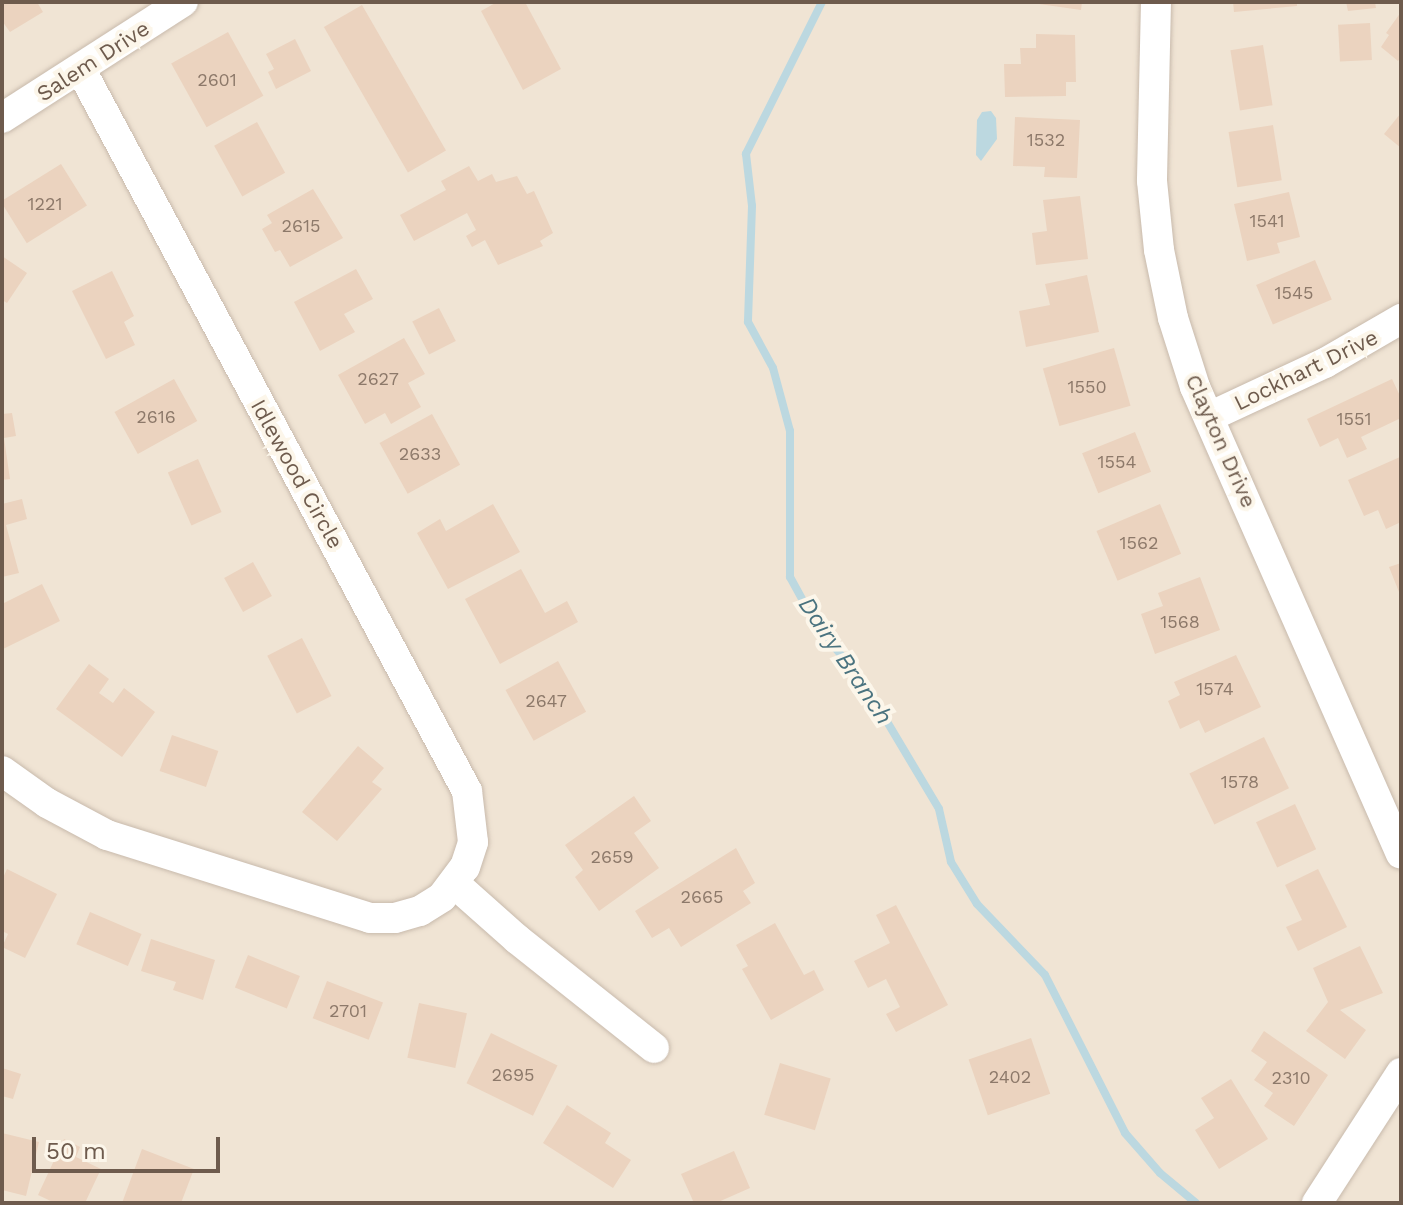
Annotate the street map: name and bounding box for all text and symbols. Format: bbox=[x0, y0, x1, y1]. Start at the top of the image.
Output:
street label: Salem Drive bbox=[32, 15, 154, 107]
house number: 2601 bbox=[197, 69, 237, 91]
house number: 1532 bbox=[1027, 129, 1065, 151]
house number: 1221 bbox=[27, 193, 63, 215]
house number: 1541 bbox=[1249, 210, 1285, 232]
house number: 2615 bbox=[282, 215, 320, 237]
house number: 1545 bbox=[1275, 282, 1313, 304]
street label: Lockhart Drive bbox=[1230, 324, 1382, 416]
house number: 2627 bbox=[357, 368, 399, 390]
street label: Clayton Drive bbox=[1180, 370, 1262, 512]
house number: 1550 bbox=[1067, 376, 1107, 398]
street label: Idlewood Circle bbox=[245, 395, 349, 553]
house number: 2616 bbox=[136, 406, 176, 428]
house number: 1551 bbox=[1337, 408, 1371, 430]
house number: 2633 bbox=[399, 443, 441, 465]
house number: 1554 bbox=[1098, 451, 1136, 473]
house number: 1562 bbox=[1120, 532, 1158, 554]
water label: Dairy Branch bbox=[792, 592, 898, 730]
house number: 1568 bbox=[1160, 611, 1200, 633]
house number: 1574 bbox=[1196, 678, 1234, 700]
house number: 2647 bbox=[525, 690, 567, 712]
house number: 1578 bbox=[1221, 771, 1259, 793]
house number: 2659 bbox=[590, 846, 634, 868]
house number: 2665 bbox=[681, 886, 723, 908]
house number: 2701 bbox=[329, 1000, 367, 1022]
house number: 2695 bbox=[491, 1064, 535, 1086]
house number: 2402 bbox=[989, 1066, 1031, 1088]
house number: 2310 bbox=[1271, 1067, 1311, 1089]
scale bar bbox=[36, 1121, 224, 1171]
text: 50 m bbox=[46, 1137, 106, 1165]

